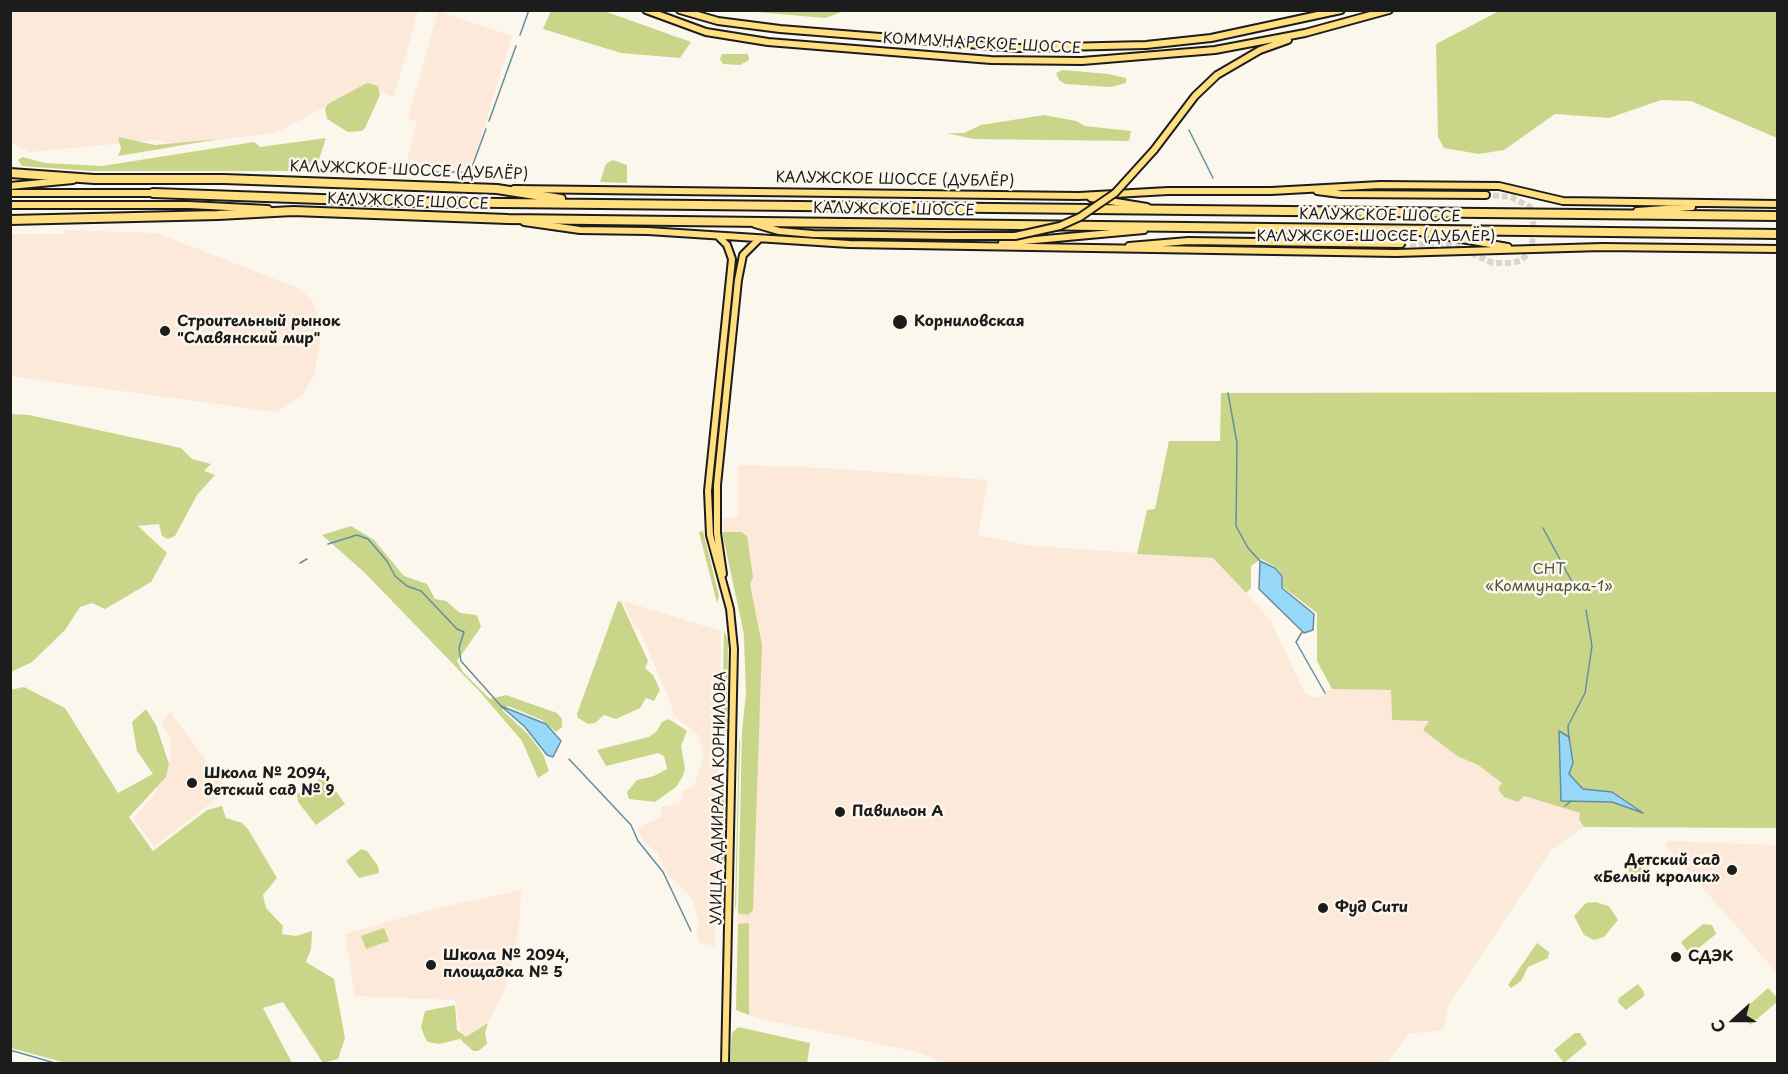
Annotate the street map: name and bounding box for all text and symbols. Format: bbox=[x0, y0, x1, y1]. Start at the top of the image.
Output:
street label: КОММУНАРСКОЕ ШОССЕ bbox=[882, 30, 1082, 58]
street label: КАЛУЖСКОЕ ШОССЕ (ДУБЛЁР) bbox=[289, 158, 529, 184]
street label: КАЛУЖСКОЕ ШОССЕ (ДУБЛЁР) bbox=[775, 169, 1015, 191]
street label: КАЛУЖСКОЕ ШОССЕ bbox=[327, 190, 489, 214]
street label: КАЛУЖСКОЕ ШОССЕ bbox=[813, 200, 975, 220]
street label: КАЛУЖСКОЕ ШОССЕ bbox=[1299, 206, 1461, 226]
street label: КАЛУЖСКОЕ ШОССЕ (ДУБЛЁР) bbox=[1257, 228, 1495, 246]
place label: Строительный рынок "Славянский мир" bbox=[177, 313, 340, 348]
marker: Корниловская bbox=[891, 313, 909, 331]
place label: Корниловская bbox=[914, 313, 1025, 331]
marker: Строительный рынок "Славянский мир" bbox=[158, 324, 172, 338]
park label: СНТ «Коммунарка-1» bbox=[1485, 561, 1613, 596]
street label: УЛИЦА АДМИРАЛА КОРНИЛОВА bbox=[708, 671, 730, 925]
place label: Школа № 2094, детский сад № 9 bbox=[204, 765, 335, 800]
marker: Школа № 2094, детский сад № 9 bbox=[185, 776, 199, 790]
place label: Павильон А bbox=[852, 803, 943, 821]
marker: Павильон А bbox=[833, 805, 847, 819]
place label: Детский сад «Белый кролик» bbox=[1593, 852, 1720, 887]
marker: Детский сад «Белый кролик» bbox=[1725, 863, 1739, 877]
place label: Фуд Сити bbox=[1335, 899, 1408, 917]
marker: Фуд Сити bbox=[1316, 901, 1330, 915]
place label: Школа № 2094, площадка № 5 bbox=[443, 947, 569, 982]
place label: СДЭК bbox=[1688, 948, 1733, 966]
marker: СДЭК bbox=[1669, 950, 1683, 964]
marker: Школа № 2094, площадка № 5 bbox=[424, 958, 438, 972]
north arrow bbox=[1704, 990, 1764, 1050]
text: С bbox=[1704, 1017, 1731, 1036]

